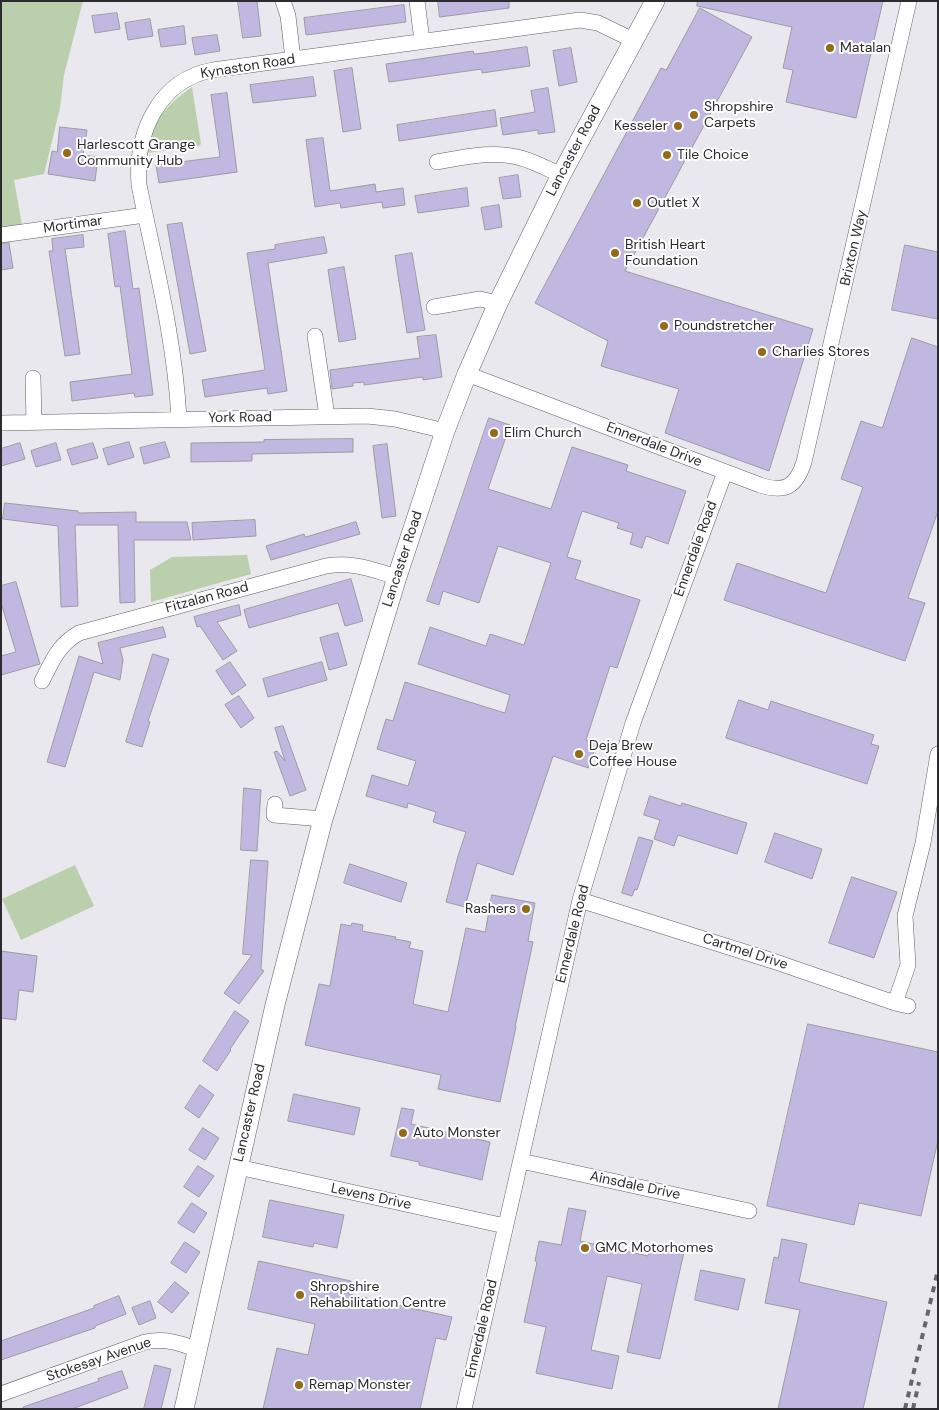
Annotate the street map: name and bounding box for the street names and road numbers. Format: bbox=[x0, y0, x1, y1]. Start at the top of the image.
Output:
street label: Kynaston Road bbox=[199, 51, 297, 83]
street label: Lancaster Road bbox=[543, 103, 605, 199]
street label: Brixton Way bbox=[837, 208, 871, 288]
street label: Mortimar bbox=[42, 213, 104, 237]
street label: York Road bbox=[208, 409, 272, 427]
street label: Ennerdale Drive bbox=[604, 419, 704, 471]
street label: Ennerdale Road bbox=[671, 499, 721, 599]
street label: Lancaster Road bbox=[380, 509, 426, 609]
street label: Fitzalan Road bbox=[164, 579, 250, 617]
street label: Ennerdale Road bbox=[553, 883, 593, 985]
street label: Cartmel Drive bbox=[700, 930, 790, 974]
street label: Lancaster Road bbox=[231, 1062, 269, 1164]
street label: Ainsdale Drive bbox=[588, 1168, 682, 1204]
street label: Levens Drive bbox=[329, 1180, 413, 1214]
street label: Ennerdale Road bbox=[462, 1278, 502, 1380]
street label: Stokesay Avenue bbox=[44, 1334, 154, 1386]

